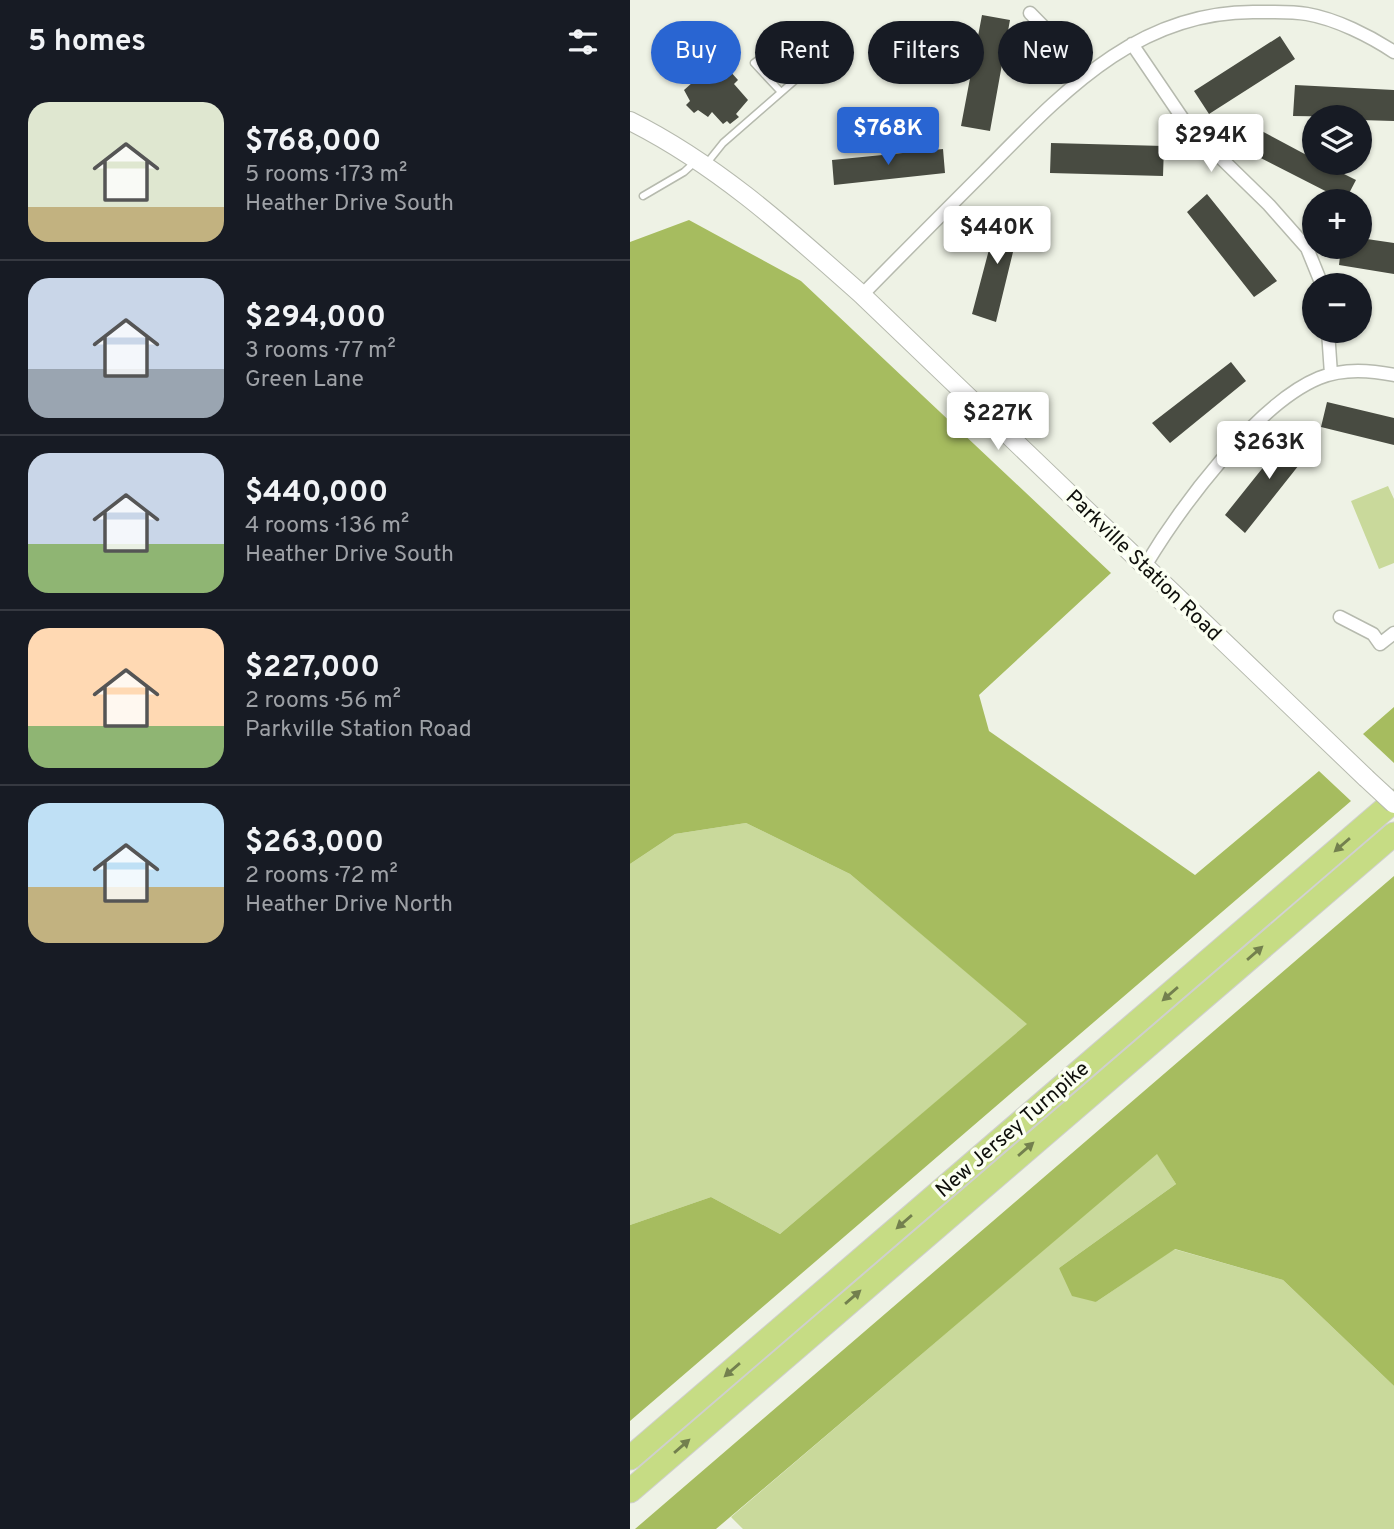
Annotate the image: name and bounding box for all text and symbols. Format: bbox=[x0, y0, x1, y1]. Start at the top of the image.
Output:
chip: Buy bbox=[651, 21, 741, 84]
chip: Rent bbox=[755, 21, 854, 84]
chip: Filters bbox=[868, 21, 984, 84]
chip: New bbox=[998, 21, 1093, 84]
icon: filters bbox=[564, 23, 602, 61]
text: 5 homes bbox=[28, 24, 146, 61]
map controls bbox=[1302, 105, 1372, 343]
button: layers bbox=[1302, 105, 1372, 175]
pin: $768K bbox=[839, 108, 937, 167]
pin: $294K bbox=[1162, 114, 1260, 174]
text: $768K bbox=[853, 115, 923, 144]
text: $294K bbox=[1174, 122, 1248, 151]
text: $768,000 bbox=[245, 124, 381, 161]
icon: home bbox=[84, 130, 168, 214]
text: 5 rooms · 173 m² bbox=[245, 161, 407, 190]
button: + bbox=[1302, 189, 1372, 259]
text: Heather Drive South bbox=[245, 190, 454, 219]
pin: $440K bbox=[948, 206, 1046, 266]
text: $440K bbox=[960, 214, 1034, 243]
button: − bbox=[1302, 273, 1372, 343]
text: $294,000 bbox=[245, 300, 386, 337]
icon: home bbox=[84, 306, 168, 390]
text: 3 rooms · 77 m² bbox=[245, 337, 396, 366]
text: Green Lane bbox=[245, 366, 364, 395]
pin: $227K bbox=[949, 392, 1047, 452]
text: $227K bbox=[963, 400, 1033, 429]
pin: $263K bbox=[1220, 421, 1318, 481]
text: $263K bbox=[1233, 429, 1305, 458]
text: $440,000 bbox=[245, 475, 388, 512]
icon: home bbox=[84, 481, 168, 565]
street label: Parkville Station Road bbox=[1059, 484, 1227, 648]
text: 4 rooms · 136 m² bbox=[245, 512, 409, 541]
text: Heather Drive South bbox=[245, 541, 454, 570]
text: $227,000 bbox=[245, 650, 380, 687]
icon: home bbox=[84, 656, 168, 740]
text: 2 rooms · 56 m² bbox=[245, 687, 401, 716]
text: Parkville Station Road bbox=[245, 716, 472, 745]
text: $263,000 bbox=[245, 825, 384, 862]
icon: home bbox=[84, 831, 168, 915]
one-way arrow bbox=[1334, 837, 1351, 852]
text: 2 rooms · 72 m² bbox=[245, 862, 398, 891]
text: Heather Drive North bbox=[245, 891, 453, 920]
one-way arrow bbox=[1246, 945, 1264, 961]
one-way arrow bbox=[1161, 986, 1178, 1001]
street label: New Jersey Turnpike bbox=[930, 1056, 1095, 1204]
one-way arrow bbox=[1018, 1142, 1035, 1157]
one-way arrow bbox=[896, 1214, 913, 1229]
one-way arrow bbox=[845, 1290, 862, 1305]
one-way arrow bbox=[723, 1362, 741, 1378]
one-way arrow bbox=[673, 1439, 690, 1454]

